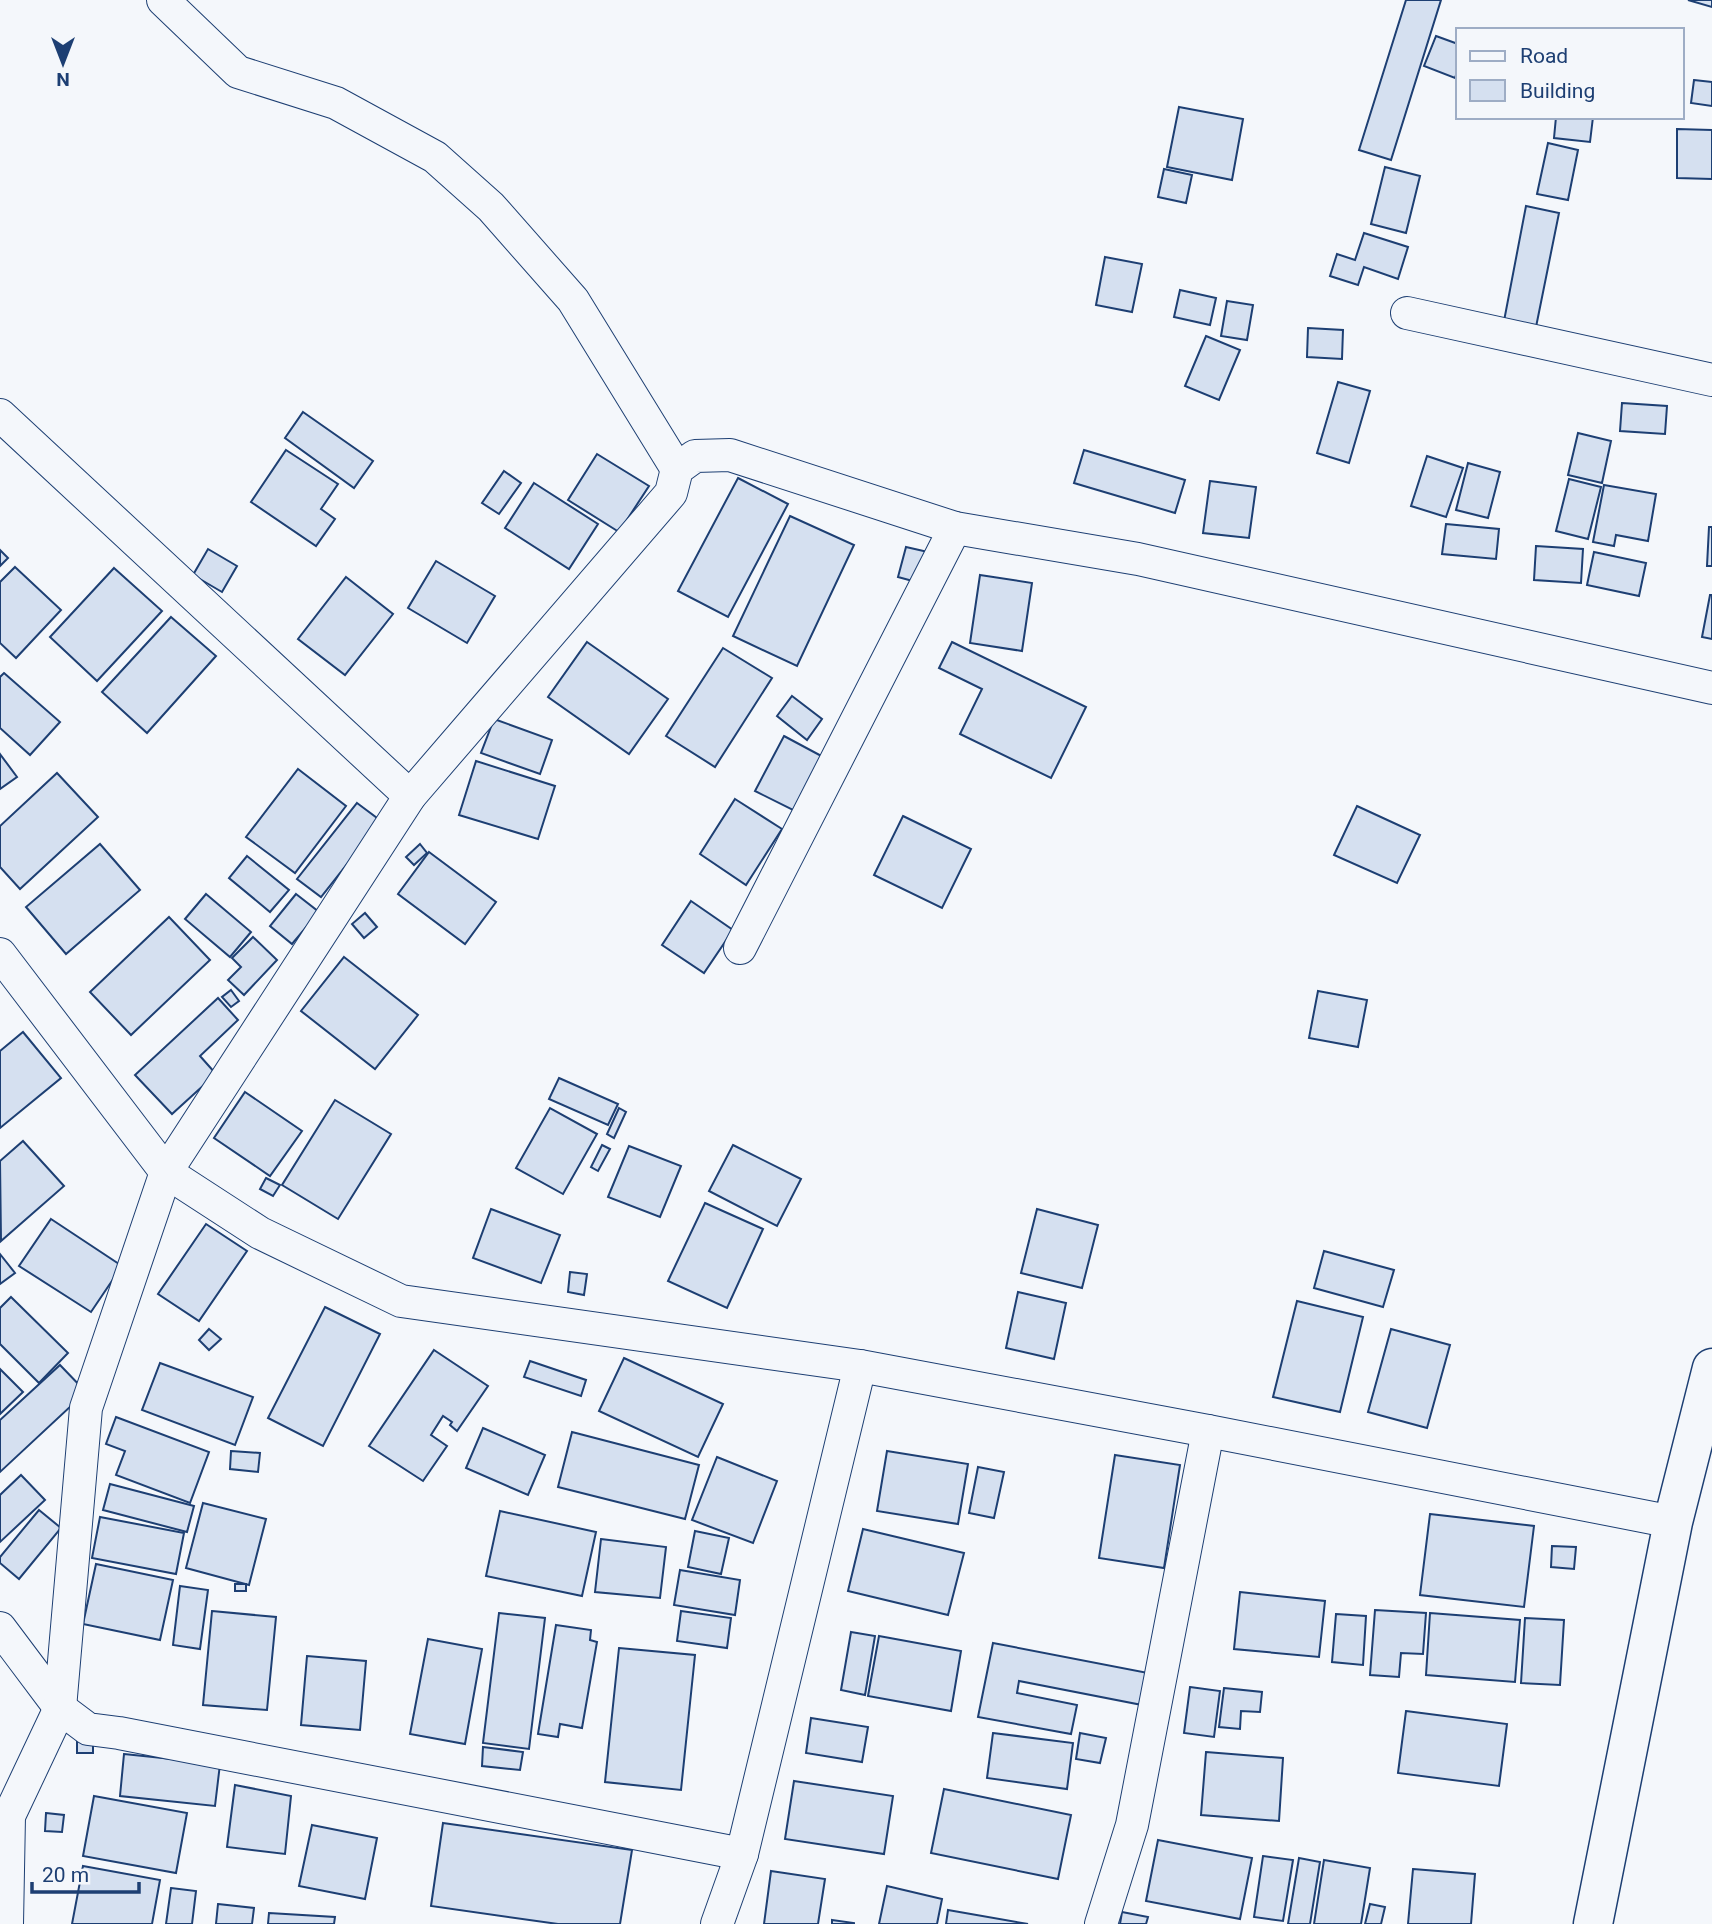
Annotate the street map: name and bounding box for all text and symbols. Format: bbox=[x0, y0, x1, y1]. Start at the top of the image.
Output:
north arrow bbox=[28, 28, 98, 98]
legend bbox=[1456, 28, 1684, 119]
text: Road bbox=[1520, 44, 1568, 68]
text: N bbox=[56, 68, 70, 91]
text: Building bbox=[1520, 79, 1595, 103]
scale bar bbox=[32, 1850, 138, 1894]
text: 20 m bbox=[42, 1863, 89, 1887]

